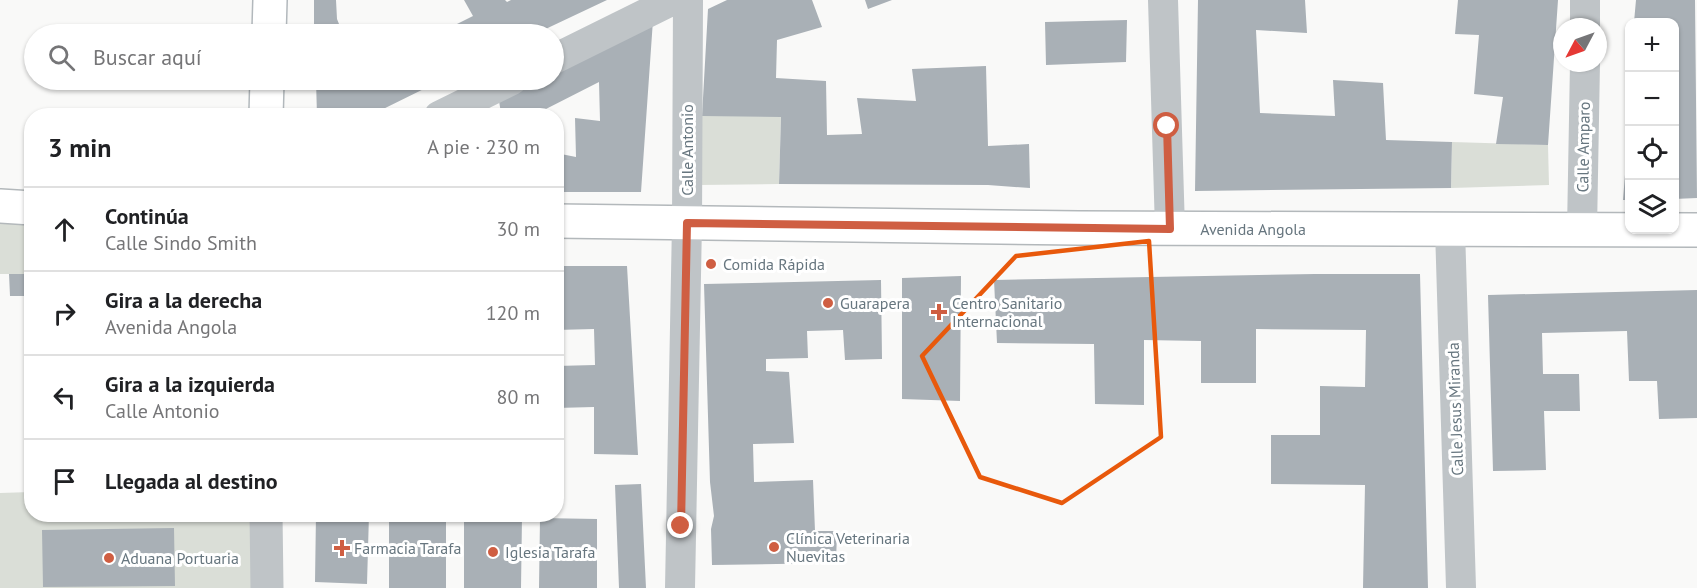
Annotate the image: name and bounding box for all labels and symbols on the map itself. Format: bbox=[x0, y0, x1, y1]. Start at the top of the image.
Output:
north arrow bbox=[1553, 18, 1607, 72]
street label: Calle Amparo bbox=[1572, 101, 1594, 193]
street label: Calle Antonio bbox=[677, 104, 697, 196]
route start bbox=[1153, 112, 1179, 138]
street label: Avenida Angola bbox=[1200, 219, 1306, 239]
place label: Comida Rápida bbox=[723, 254, 825, 274]
marker: Comida Rápida bbox=[704, 257, 718, 271]
place label: Guarapera bbox=[840, 293, 910, 313]
place label: Centro Sanitario Internacional bbox=[952, 293, 1062, 331]
marker: Guarapera bbox=[821, 296, 835, 310]
marker: Centro Sanitario Internacional bbox=[930, 303, 948, 321]
street label: Calle Jesus Miranda bbox=[1443, 342, 1467, 476]
route end bbox=[667, 512, 693, 538]
place label: Clínica Veterinaria Nuevitas bbox=[786, 528, 910, 566]
place label: Farmacia Tarafa bbox=[354, 538, 461, 558]
marker: Clínica Veterinaria Nuevitas bbox=[767, 540, 781, 554]
marker: Farmacia Tarafa bbox=[335, 541, 349, 555]
place label: Iglesia Tarafa bbox=[505, 542, 595, 562]
marker: Iglesia Tarafa bbox=[486, 545, 500, 559]
place label: Aduana Portuaria bbox=[121, 548, 239, 568]
marker: Aduana Portuaria bbox=[102, 551, 116, 565]

